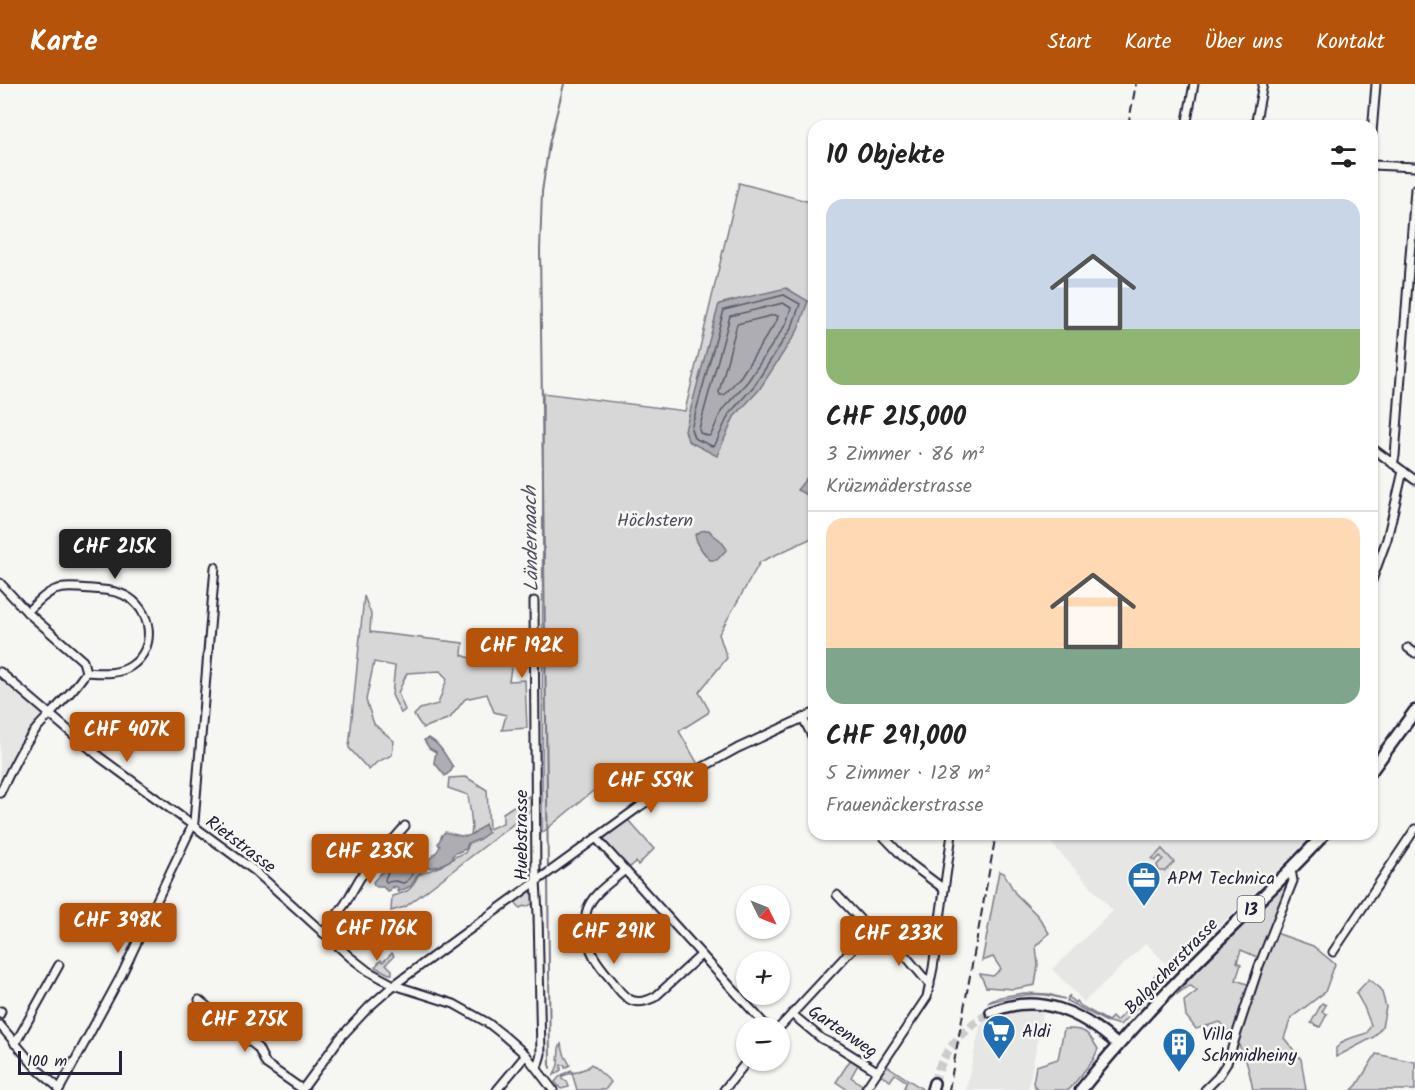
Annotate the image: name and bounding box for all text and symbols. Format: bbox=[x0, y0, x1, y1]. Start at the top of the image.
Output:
text: Karte bbox=[30, 20, 98, 65]
text: Start bbox=[1047, 26, 1092, 59]
text: Karte bbox=[1125, 26, 1171, 59]
text: Über uns bbox=[1204, 26, 1283, 59]
text: Kontakt bbox=[1316, 26, 1385, 59]
text: 10 Objekte bbox=[826, 135, 945, 177]
icon: filters bbox=[1327, 140, 1360, 173]
icon: home bbox=[1039, 238, 1147, 346]
text: CHF 215,000 bbox=[826, 397, 966, 439]
text: 3 Zimmer · 86 m² bbox=[826, 439, 984, 471]
text: Krüzmäderstrasse bbox=[826, 471, 972, 503]
water label: Ländernaach bbox=[515, 484, 549, 592]
park label: Höchstern bbox=[617, 507, 693, 536]
pin: CHF 215K bbox=[53, 529, 177, 580]
text: CHF 215K bbox=[73, 532, 157, 564]
icon: home bbox=[1039, 557, 1147, 665]
pin: CHF 192K bbox=[460, 628, 584, 679]
text: CHF 192K bbox=[480, 631, 564, 663]
pin: CHF 407K bbox=[65, 712, 189, 763]
text: CHF 407K bbox=[84, 715, 170, 747]
text: CHF 291,000 bbox=[826, 716, 966, 758]
text: 5 Zimmer · 128 m² bbox=[826, 758, 990, 790]
pin: CHF 559K bbox=[589, 763, 713, 814]
text: CHF 559K bbox=[608, 766, 694, 798]
street label: Huebstrasse bbox=[508, 790, 537, 880]
text: Frauenäckerstrasse bbox=[826, 790, 983, 822]
street label: Rietstrasse bbox=[198, 809, 282, 882]
pin: CHF 235K bbox=[308, 834, 432, 885]
text: CHF 235K bbox=[326, 837, 414, 869]
office icon: APM Technica bbox=[1126, 860, 1162, 907]
place label: APM Technica bbox=[1167, 865, 1275, 894]
north arrow bbox=[736, 885, 790, 939]
map controls bbox=[736, 885, 790, 1071]
road number: 13 bbox=[1238, 896, 1264, 922]
pin: CHF 398K bbox=[56, 903, 180, 954]
text: CHF 398K bbox=[74, 906, 162, 938]
pin: CHF 176K bbox=[315, 911, 439, 962]
street label: Balgacherstrasse bbox=[1118, 912, 1226, 1022]
text: CHF 176K bbox=[336, 914, 418, 946]
pin: CHF 291K bbox=[552, 914, 676, 965]
pin: CHF 233K bbox=[837, 916, 961, 967]
text: CHF 291K bbox=[572, 917, 656, 949]
text: CHF 233K bbox=[854, 919, 944, 951]
button: + bbox=[736, 951, 790, 1005]
street label: Gartenweg bbox=[801, 998, 883, 1066]
pin: CHF 275K bbox=[183, 1002, 307, 1053]
text: CHF 275K bbox=[201, 1005, 289, 1037]
supermarket icon: Aldi bbox=[981, 1013, 1017, 1060]
button: − bbox=[736, 1017, 790, 1071]
place label: Aldi bbox=[1022, 1018, 1051, 1047]
place label: Villa Schmidheiny bbox=[1202, 1021, 1297, 1071]
building icon: Villa Schmidheiny bbox=[1161, 1026, 1197, 1073]
scale bar bbox=[18, 1048, 122, 1076]
text: 100 m bbox=[27, 1049, 67, 1074]

